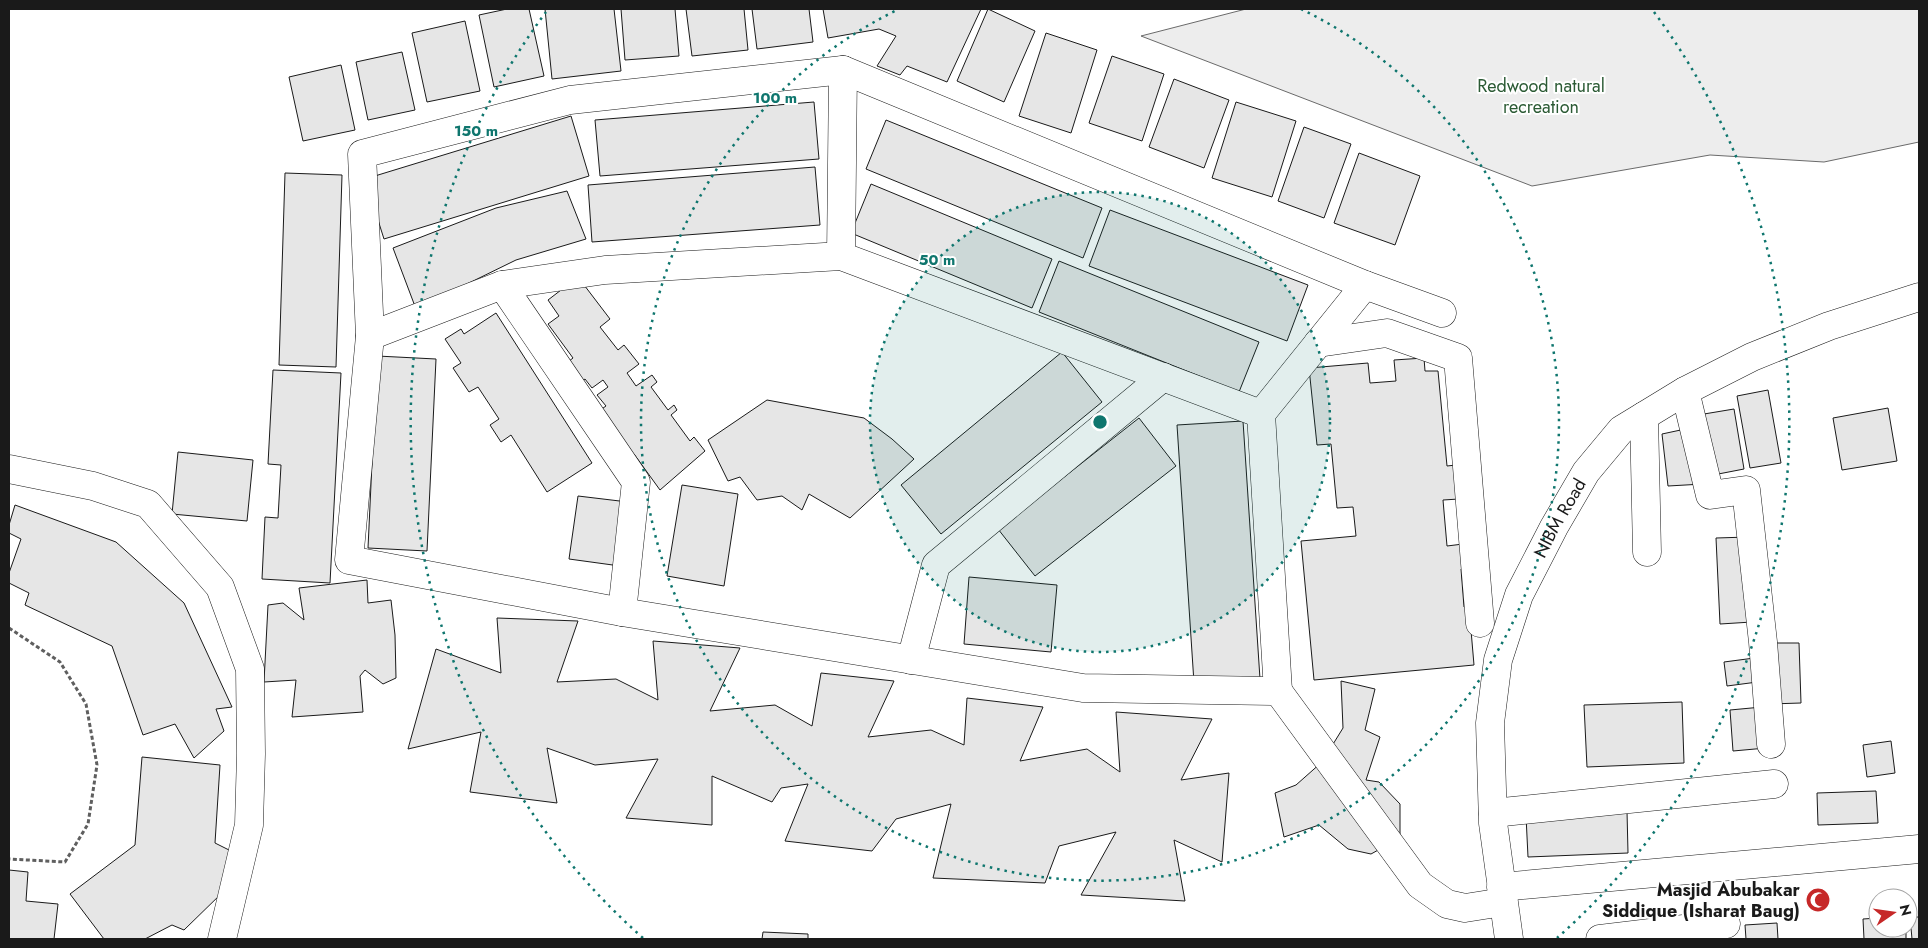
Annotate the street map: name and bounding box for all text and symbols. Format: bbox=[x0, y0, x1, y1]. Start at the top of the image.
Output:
park label: Redwood natural recreation bbox=[1477, 73, 1605, 120]
text: 100 m bbox=[753, 87, 797, 109]
text: 150 m bbox=[454, 120, 498, 142]
text: 50 m bbox=[919, 249, 955, 271]
centre of rings bbox=[1091, 413, 1109, 431]
street label: NIBM Road bbox=[1527, 474, 1592, 562]
place label: Masjid Abubakar Siddique (Isharat Baug) bbox=[1602, 877, 1801, 924]
mosque icon: Masjid Abubakar Siddique (Isharat Baug) bbox=[1805, 887, 1831, 913]
north arrow bbox=[1868, 888, 1918, 938]
text: N bbox=[1895, 902, 1917, 918]

